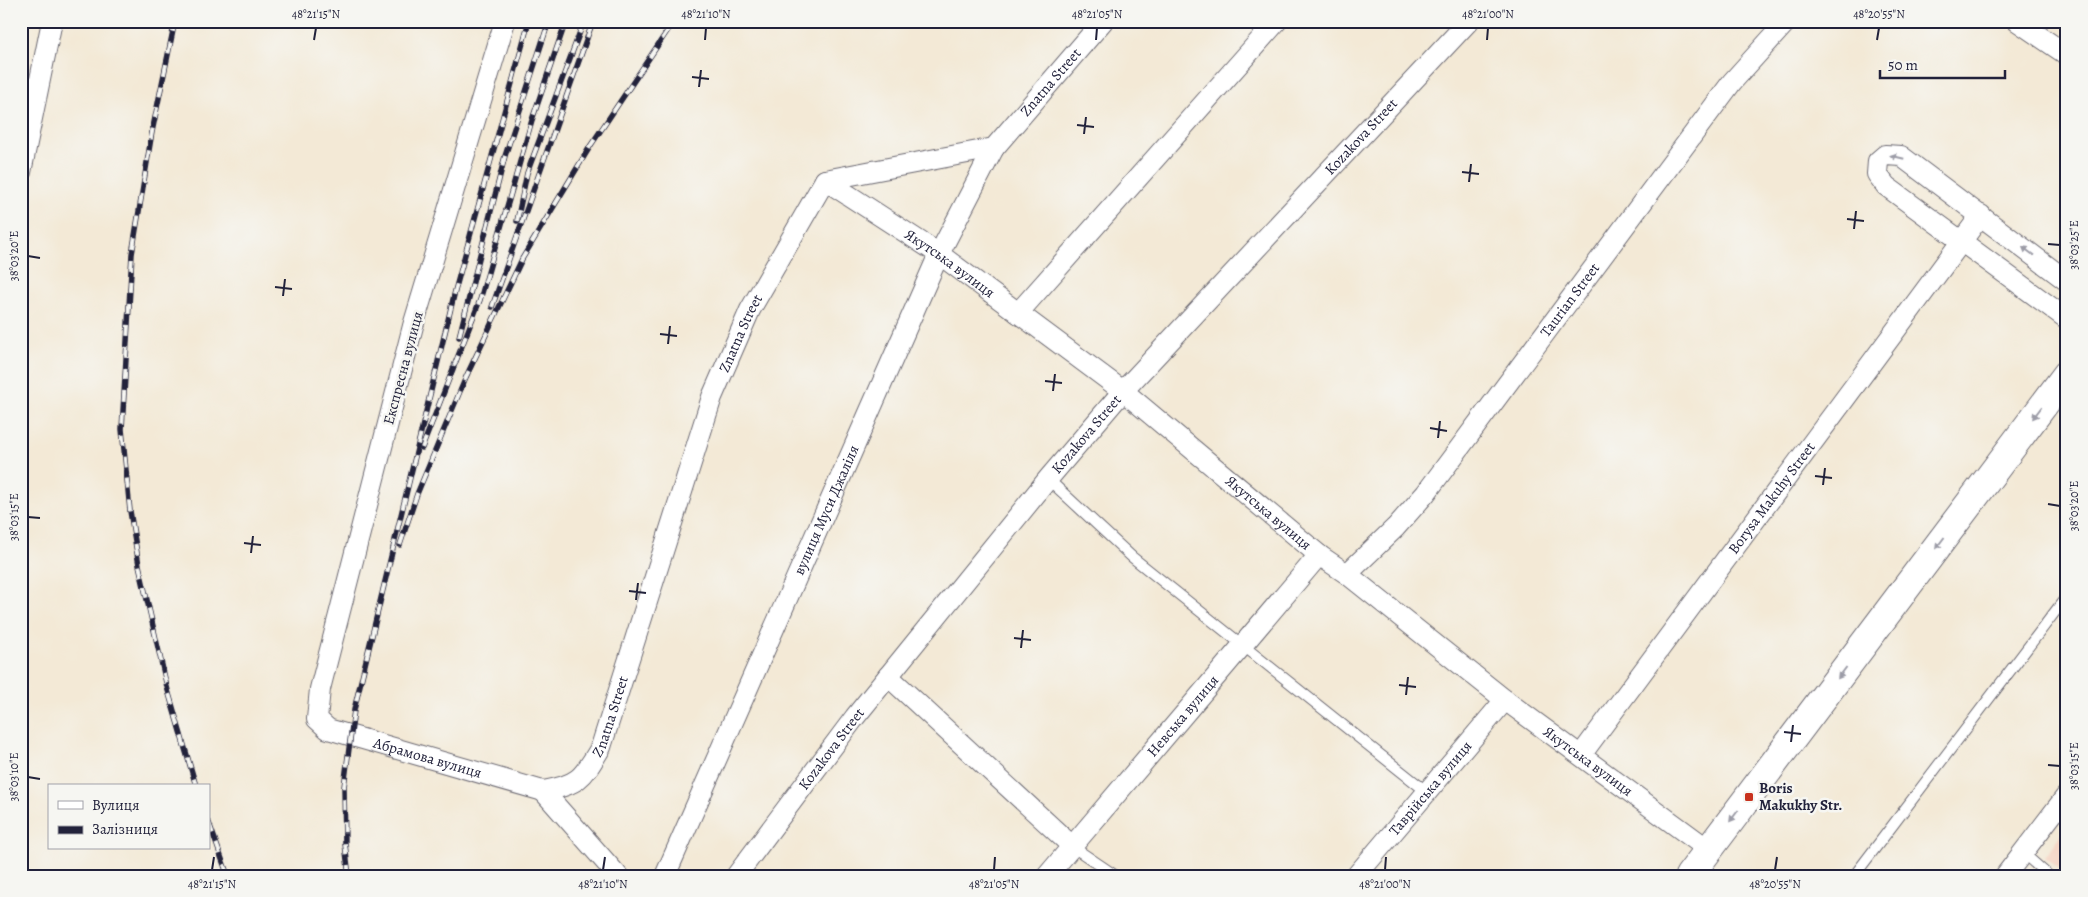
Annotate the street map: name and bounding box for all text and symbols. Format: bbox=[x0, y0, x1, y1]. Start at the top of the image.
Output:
text: 48°21'15"N bbox=[292, 6, 341, 22]
text: 48°21'10"N bbox=[681, 6, 731, 22]
text: 48°21'05"N bbox=[1072, 6, 1123, 22]
text: 48°21'00"N bbox=[1462, 6, 1514, 22]
text: 48°20'55"N bbox=[1853, 6, 1905, 22]
street label: Znatna Street bbox=[1016, 44, 1085, 120]
scale bar bbox=[1880, 48, 2006, 80]
text: 50 m bbox=[1888, 55, 1918, 75]
street label: Kozakova Street bbox=[1320, 94, 1402, 179]
one-way arrow bbox=[1889, 153, 1905, 161]
text: 38°03'25"E bbox=[2066, 220, 2082, 270]
street label: Якутська вулиця bbox=[901, 224, 999, 302]
text: 38°03'20"E bbox=[6, 231, 22, 281]
one-way arrow bbox=[2021, 246, 2035, 256]
street label: Taurian Street bbox=[1536, 259, 1604, 341]
street label: Znatna Street bbox=[714, 290, 767, 375]
street label: Експресна вулиця bbox=[378, 309, 428, 427]
street label: Kozakova Street bbox=[1047, 390, 1126, 478]
one-way arrow bbox=[2032, 406, 2043, 419]
street label: Borysa Makuhy Street bbox=[1723, 438, 1820, 558]
street label: вулиця Муси Джаліля bbox=[789, 442, 864, 578]
street label: Якутська вулиця bbox=[1221, 471, 1316, 555]
text: 38°03'20"E bbox=[2066, 481, 2082, 531]
text: 38°03'15"E bbox=[6, 493, 22, 541]
one-way arrow bbox=[1935, 536, 1945, 550]
one-way arrow bbox=[1837, 666, 1847, 680]
street label: Невська вулиця bbox=[1142, 671, 1223, 761]
street label: Znatna Street bbox=[587, 673, 633, 761]
street label: Kozakova Street bbox=[794, 703, 869, 794]
street label: Якутська вулиця bbox=[1539, 722, 1637, 801]
street label: Абрамова вулиця bbox=[370, 732, 484, 783]
street label: Таврійська вулиця bbox=[1384, 736, 1476, 840]
text: 38°03'15"E bbox=[2066, 742, 2082, 790]
text: 38°03'10"E bbox=[6, 752, 22, 802]
place label: Boris Makukhy Str. bbox=[1759, 778, 1842, 815]
legend bbox=[48, 784, 210, 850]
marker: Boris Makukhy Str. bbox=[1743, 791, 1755, 803]
text: Вулиця bbox=[92, 795, 139, 815]
one-way arrow bbox=[1729, 810, 1739, 823]
text: Залізниця bbox=[92, 819, 158, 839]
text: 48°21'15"N bbox=[188, 876, 237, 892]
text: 48°21'10"N bbox=[578, 876, 628, 892]
text: 48°21'05"N bbox=[969, 876, 1020, 892]
text: 48°21'00"N bbox=[1359, 876, 1411, 892]
text: 48°20'55"N bbox=[1749, 876, 1801, 892]

